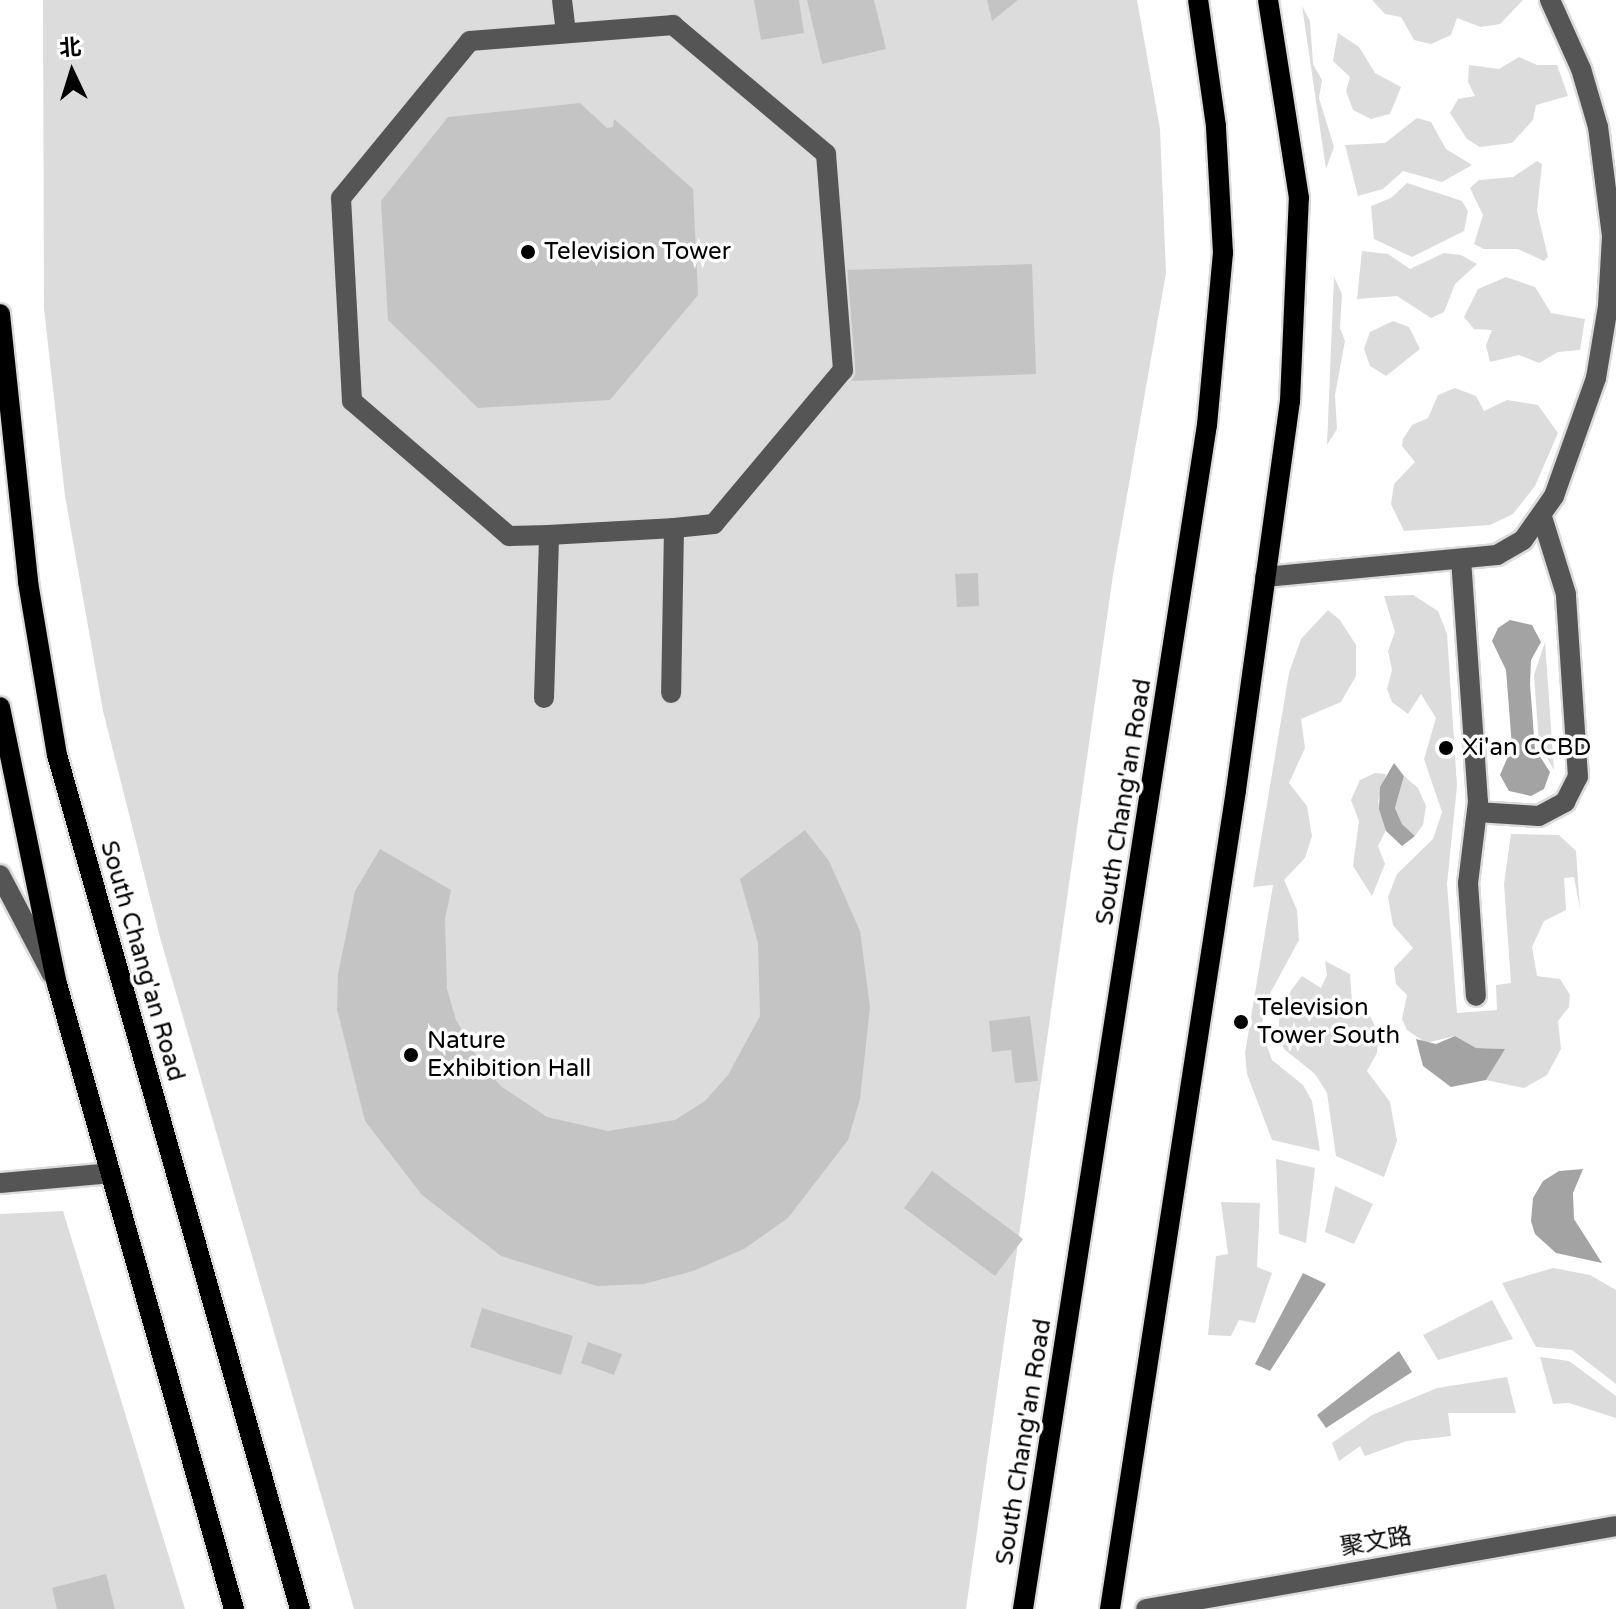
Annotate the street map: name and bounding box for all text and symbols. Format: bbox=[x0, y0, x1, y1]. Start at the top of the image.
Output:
north arrow bbox=[32, 32, 112, 112]
text: 北 bbox=[58, 34, 82, 62]
place label: Television Tower bbox=[544, 238, 731, 266]
marker: Television Tower bbox=[519, 243, 537, 261]
street label: South Chang'an Road bbox=[1090, 677, 1158, 927]
place label: Xi'an CCBD bbox=[1462, 734, 1591, 762]
marker: Xi'an CCBD bbox=[1437, 739, 1455, 757]
street label: South Chang'an Road bbox=[94, 838, 190, 1084]
place label: Television Tower South bbox=[1257, 994, 1400, 1050]
marker: Television Tower South bbox=[1232, 1013, 1250, 1031]
place label: Nature Exhibition Hall bbox=[427, 1027, 591, 1083]
marker: Nature Exhibition Hall bbox=[402, 1046, 420, 1064]
street label: South Chang'an Road bbox=[990, 1317, 1058, 1567]
street label: 聚文路 bbox=[1338, 1522, 1414, 1562]

